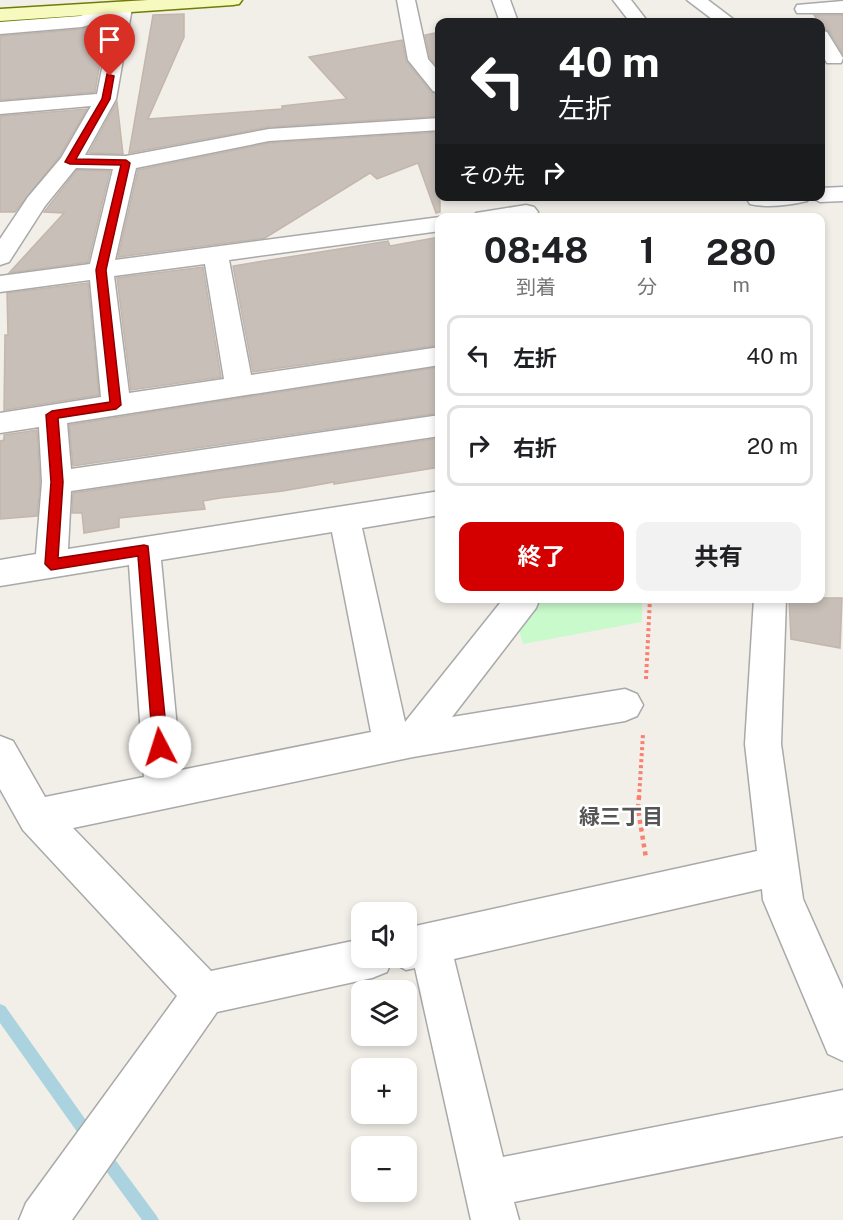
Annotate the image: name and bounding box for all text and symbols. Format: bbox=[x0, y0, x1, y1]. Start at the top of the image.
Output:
pin bbox=[84, 14, 135, 76]
icon: arrive bbox=[93, 23, 126, 56]
text: 40 m bbox=[558, 37, 660, 86]
icon: left bbox=[459, 42, 537, 120]
text: 左折 bbox=[558, 92, 612, 124]
icon: right bbox=[537, 156, 570, 189]
text: その先 bbox=[459, 162, 525, 188]
text: 08:48 bbox=[484, 229, 588, 271]
text: 1 bbox=[640, 229, 655, 271]
text: 280 bbox=[706, 231, 776, 273]
text: m bbox=[732, 273, 750, 297]
text: 到着 bbox=[516, 275, 556, 299]
text: 分 bbox=[637, 275, 657, 299]
icon: left bbox=[462, 339, 495, 372]
text: 40 m bbox=[746, 343, 798, 369]
text: 左折 bbox=[513, 345, 557, 371]
icon: right bbox=[462, 429, 495, 462]
text: 20 m bbox=[747, 433, 798, 459]
text: 右折 bbox=[513, 435, 557, 461]
button: 終了 bbox=[459, 522, 624, 591]
button: 共有 bbox=[636, 522, 801, 591]
position arrow bbox=[128, 715, 192, 779]
district label: 緑三丁目 bbox=[579, 804, 663, 829]
map controls bbox=[351, 902, 417, 1202]
button: sound bbox=[351, 902, 417, 968]
button: layers bbox=[351, 980, 417, 1046]
button: + bbox=[351, 1058, 417, 1124]
button: − bbox=[351, 1136, 417, 1202]

